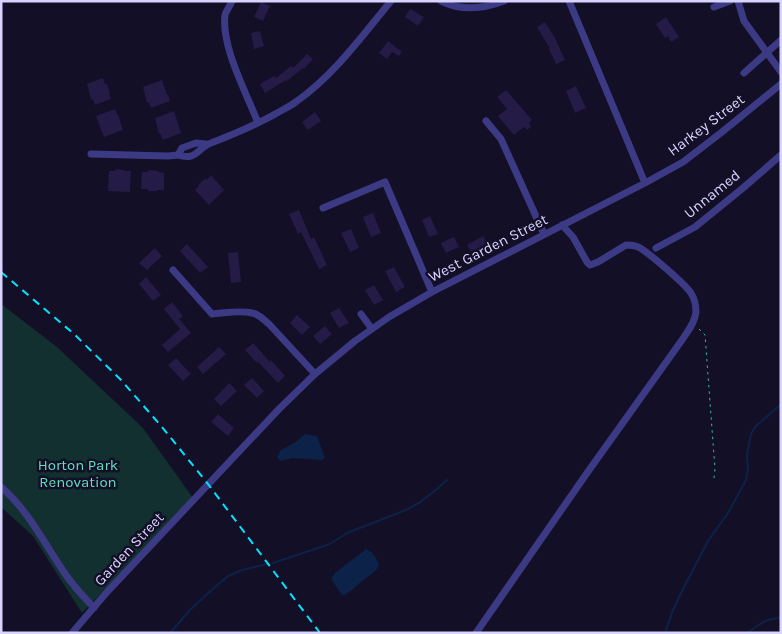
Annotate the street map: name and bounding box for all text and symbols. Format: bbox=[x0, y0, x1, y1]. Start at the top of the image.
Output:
street label: Harkey Street bbox=[664, 90, 748, 160]
street label: Unnamed bbox=[680, 166, 744, 222]
street label: West Garden Street bbox=[425, 210, 551, 286]
park label: Horton Park Renovation bbox=[38, 456, 118, 491]
street label: Garden Street bbox=[90, 508, 168, 589]

